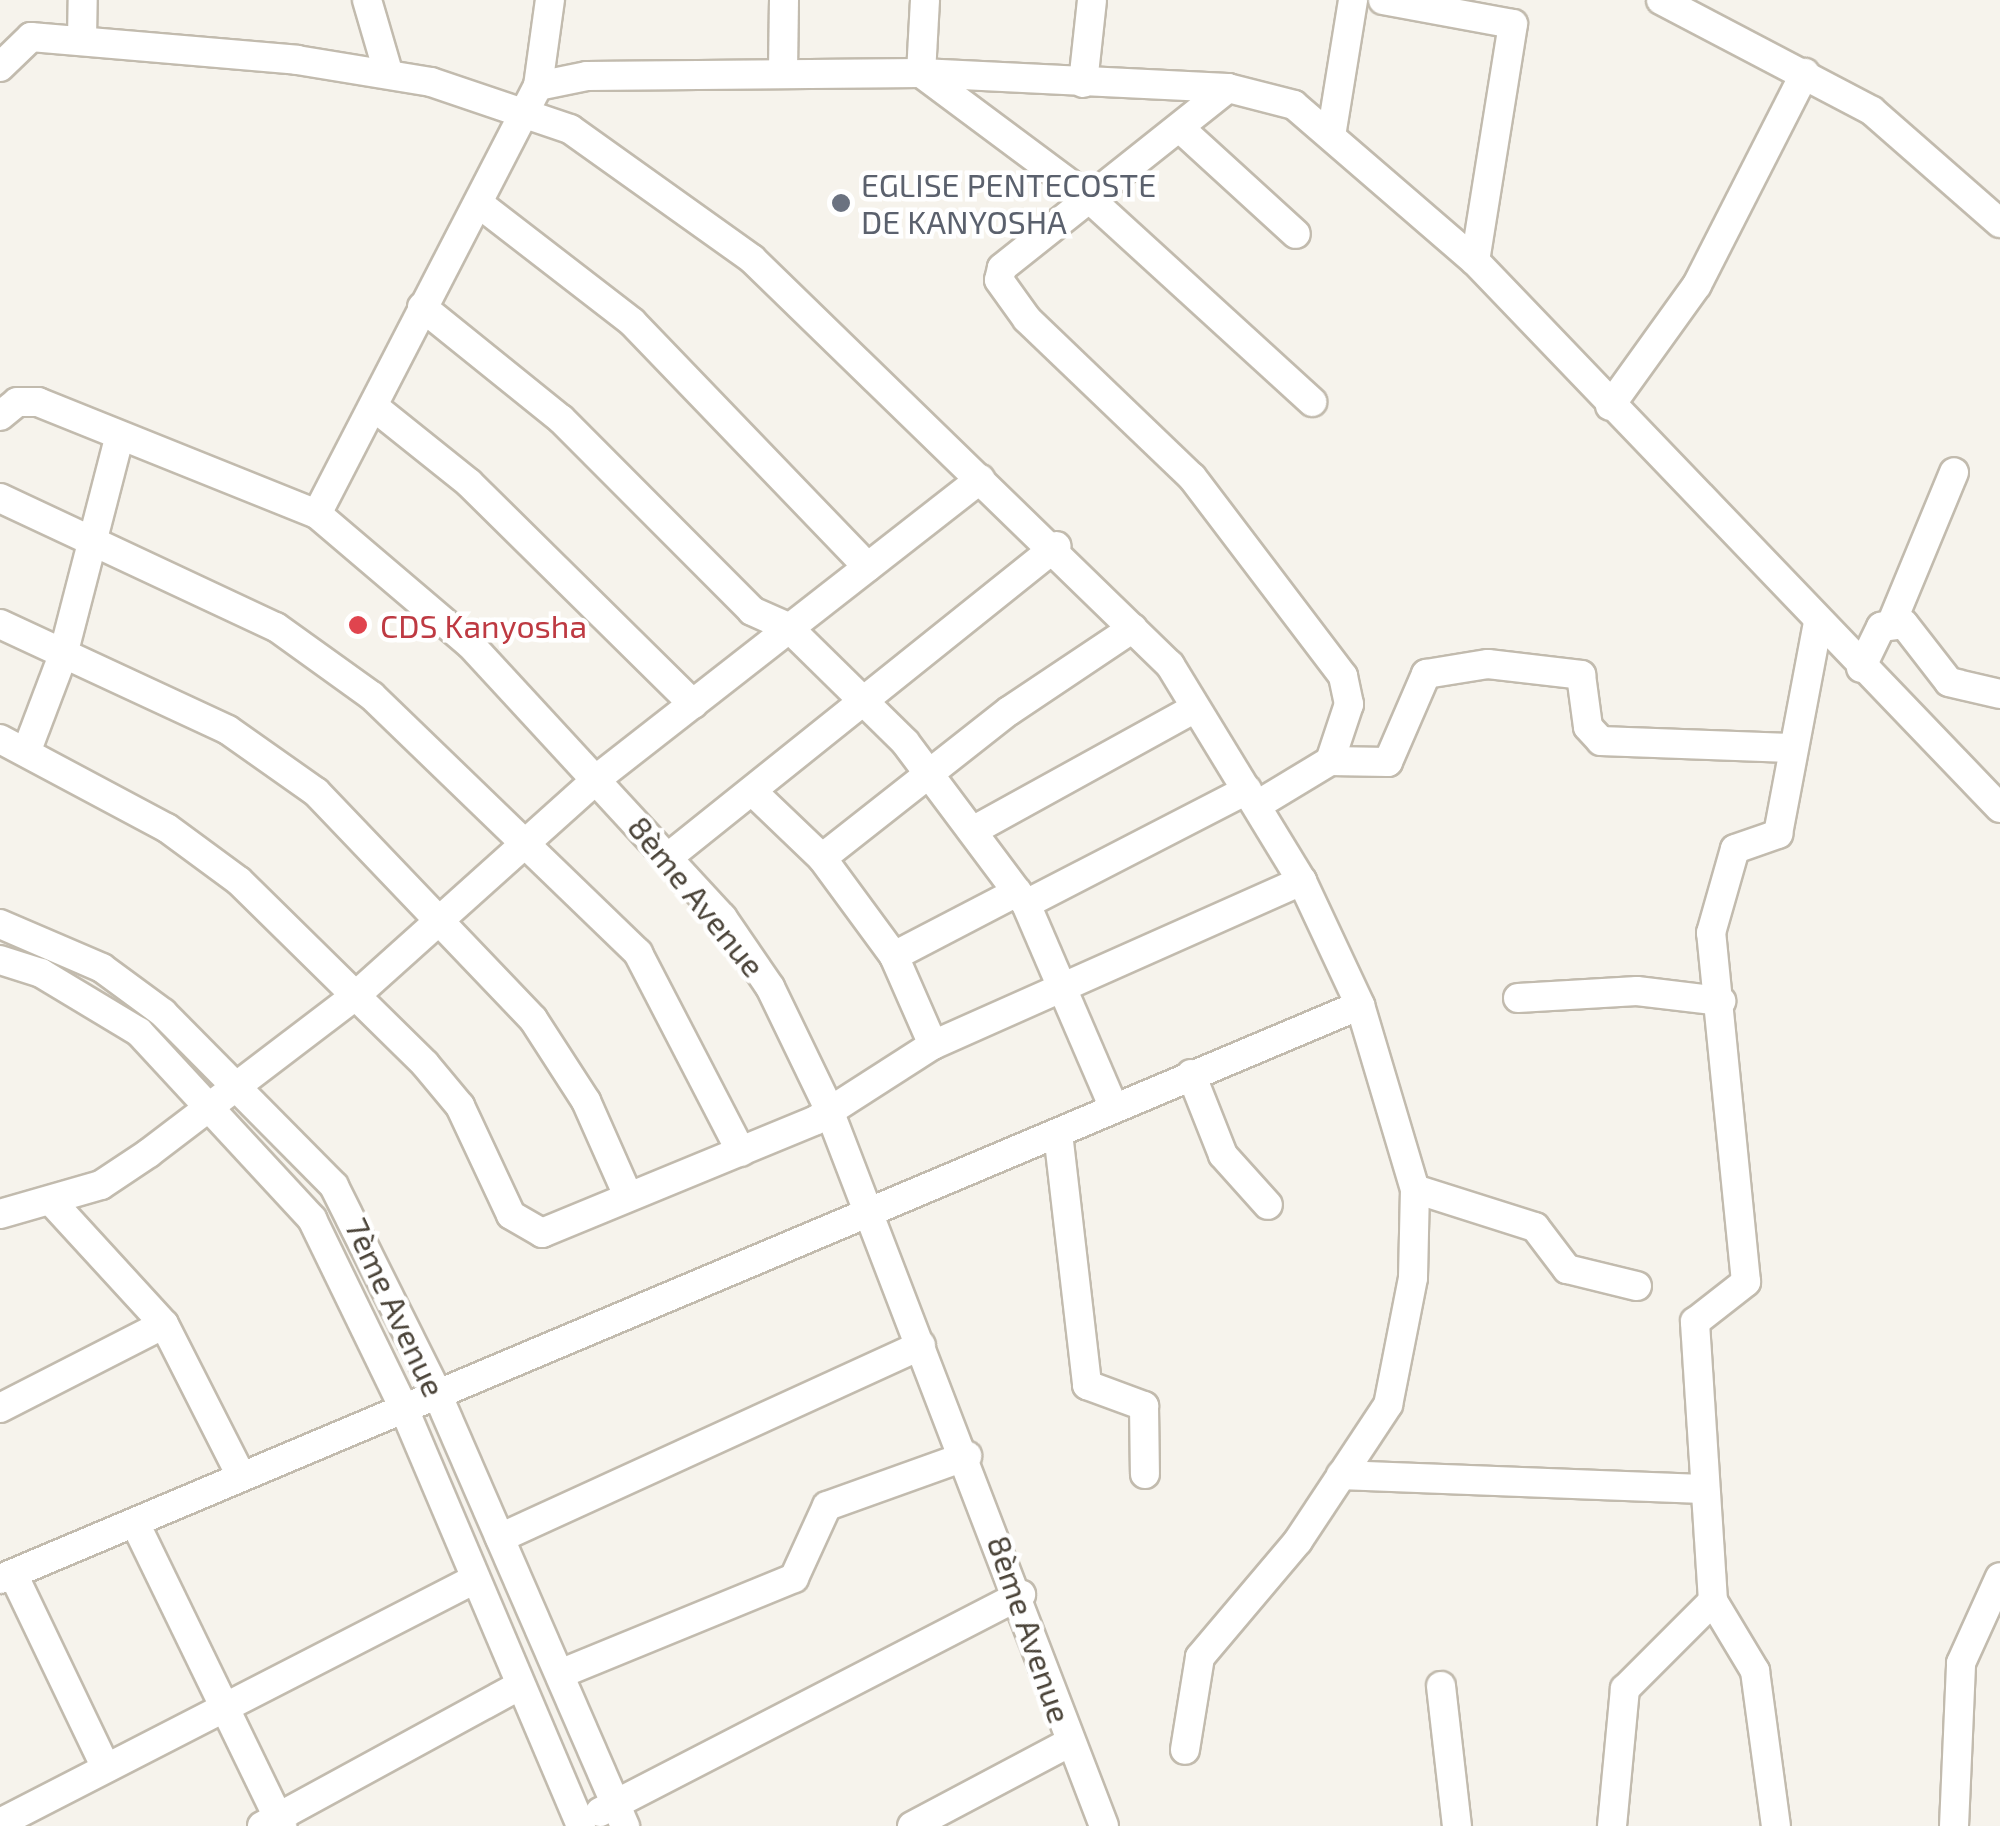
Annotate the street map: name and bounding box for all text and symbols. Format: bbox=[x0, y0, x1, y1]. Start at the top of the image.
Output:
place label: EGLISE PENTECOSTE DE KANYOSHA bbox=[861, 166, 1156, 241]
marker: EGLISE PENTECOSTE DE KANYOSHA bbox=[830, 192, 852, 214]
place label: CDS Kanyosha bbox=[380, 606, 587, 644]
marker: CDS Kanyosha bbox=[345, 612, 371, 638]
street label: 8ème Avenue bbox=[620, 808, 774, 984]
street label: 7ème Avenue bbox=[338, 1211, 454, 1403]
street label: 8ème Avenue bbox=[980, 1530, 1080, 1728]

